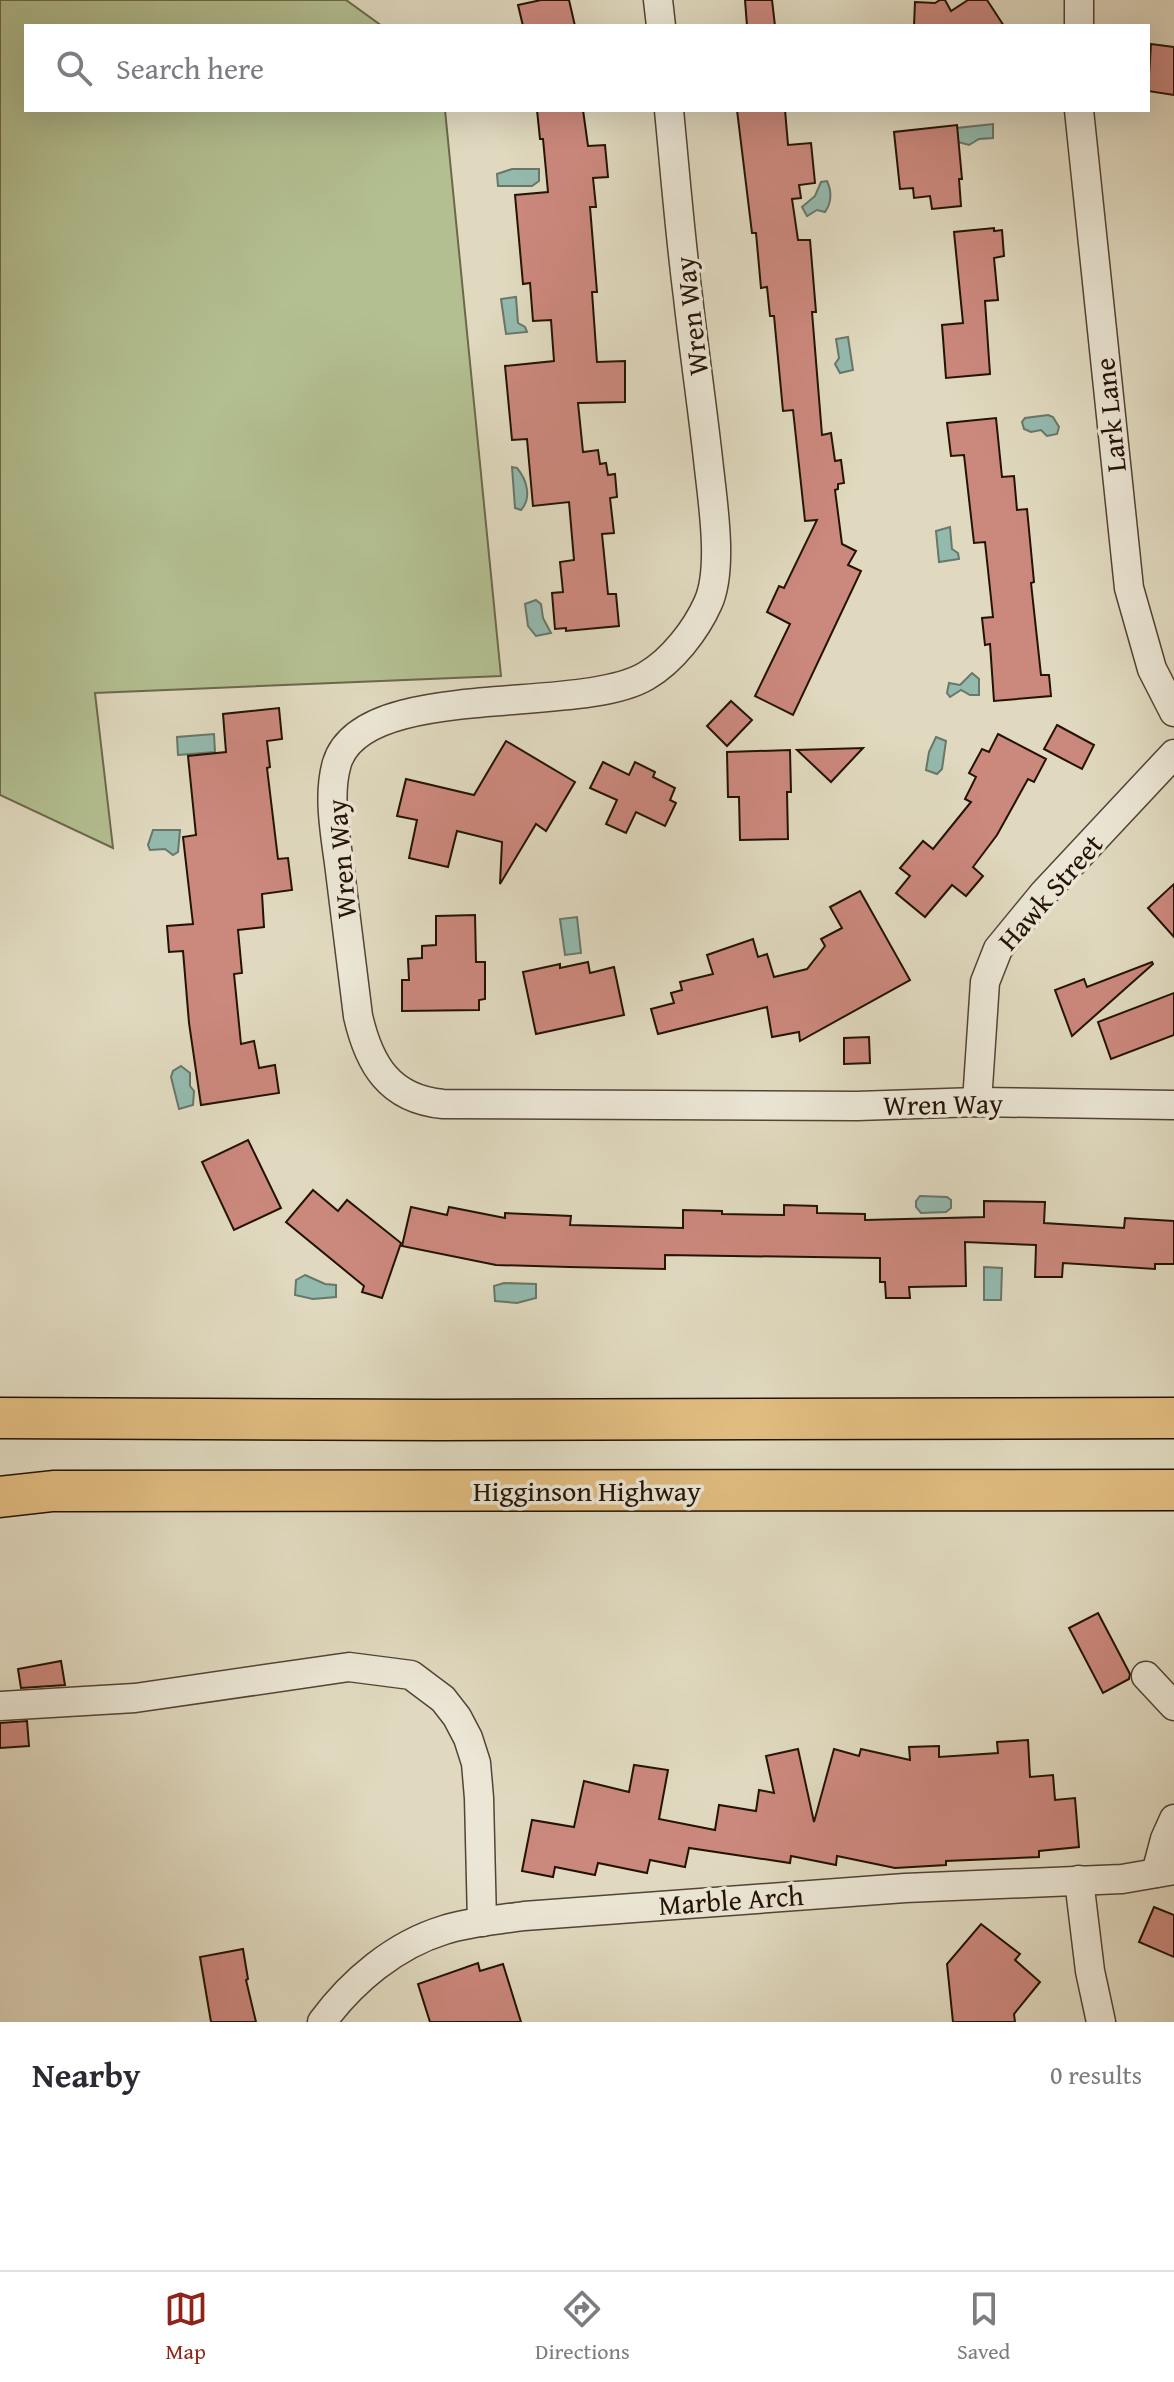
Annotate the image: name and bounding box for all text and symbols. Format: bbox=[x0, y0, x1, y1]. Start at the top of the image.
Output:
search box bbox=[24, 24, 1150, 112]
icon: search bbox=[52, 46, 96, 90]
text: Search here bbox=[116, 46, 264, 90]
street label: Wren Way bbox=[663, 254, 718, 378]
street label: Lark Lane bbox=[1083, 356, 1136, 474]
street label: Wren Way bbox=[315, 798, 366, 921]
street label: Hawk Street bbox=[987, 824, 1112, 959]
street label: Wren Way bbox=[883, 1082, 1003, 1125]
street label: Higginson Highway bbox=[473, 1470, 701, 1511]
street label: Marble Arch bbox=[657, 1874, 805, 1925]
text: Nearby bbox=[32, 2050, 141, 2099]
text: 0 results bbox=[1050, 2055, 1142, 2094]
tab: Map bbox=[164, 2287, 208, 2367]
tab: Directions bbox=[535, 2287, 630, 2367]
tab: Saved bbox=[957, 2287, 1010, 2367]

